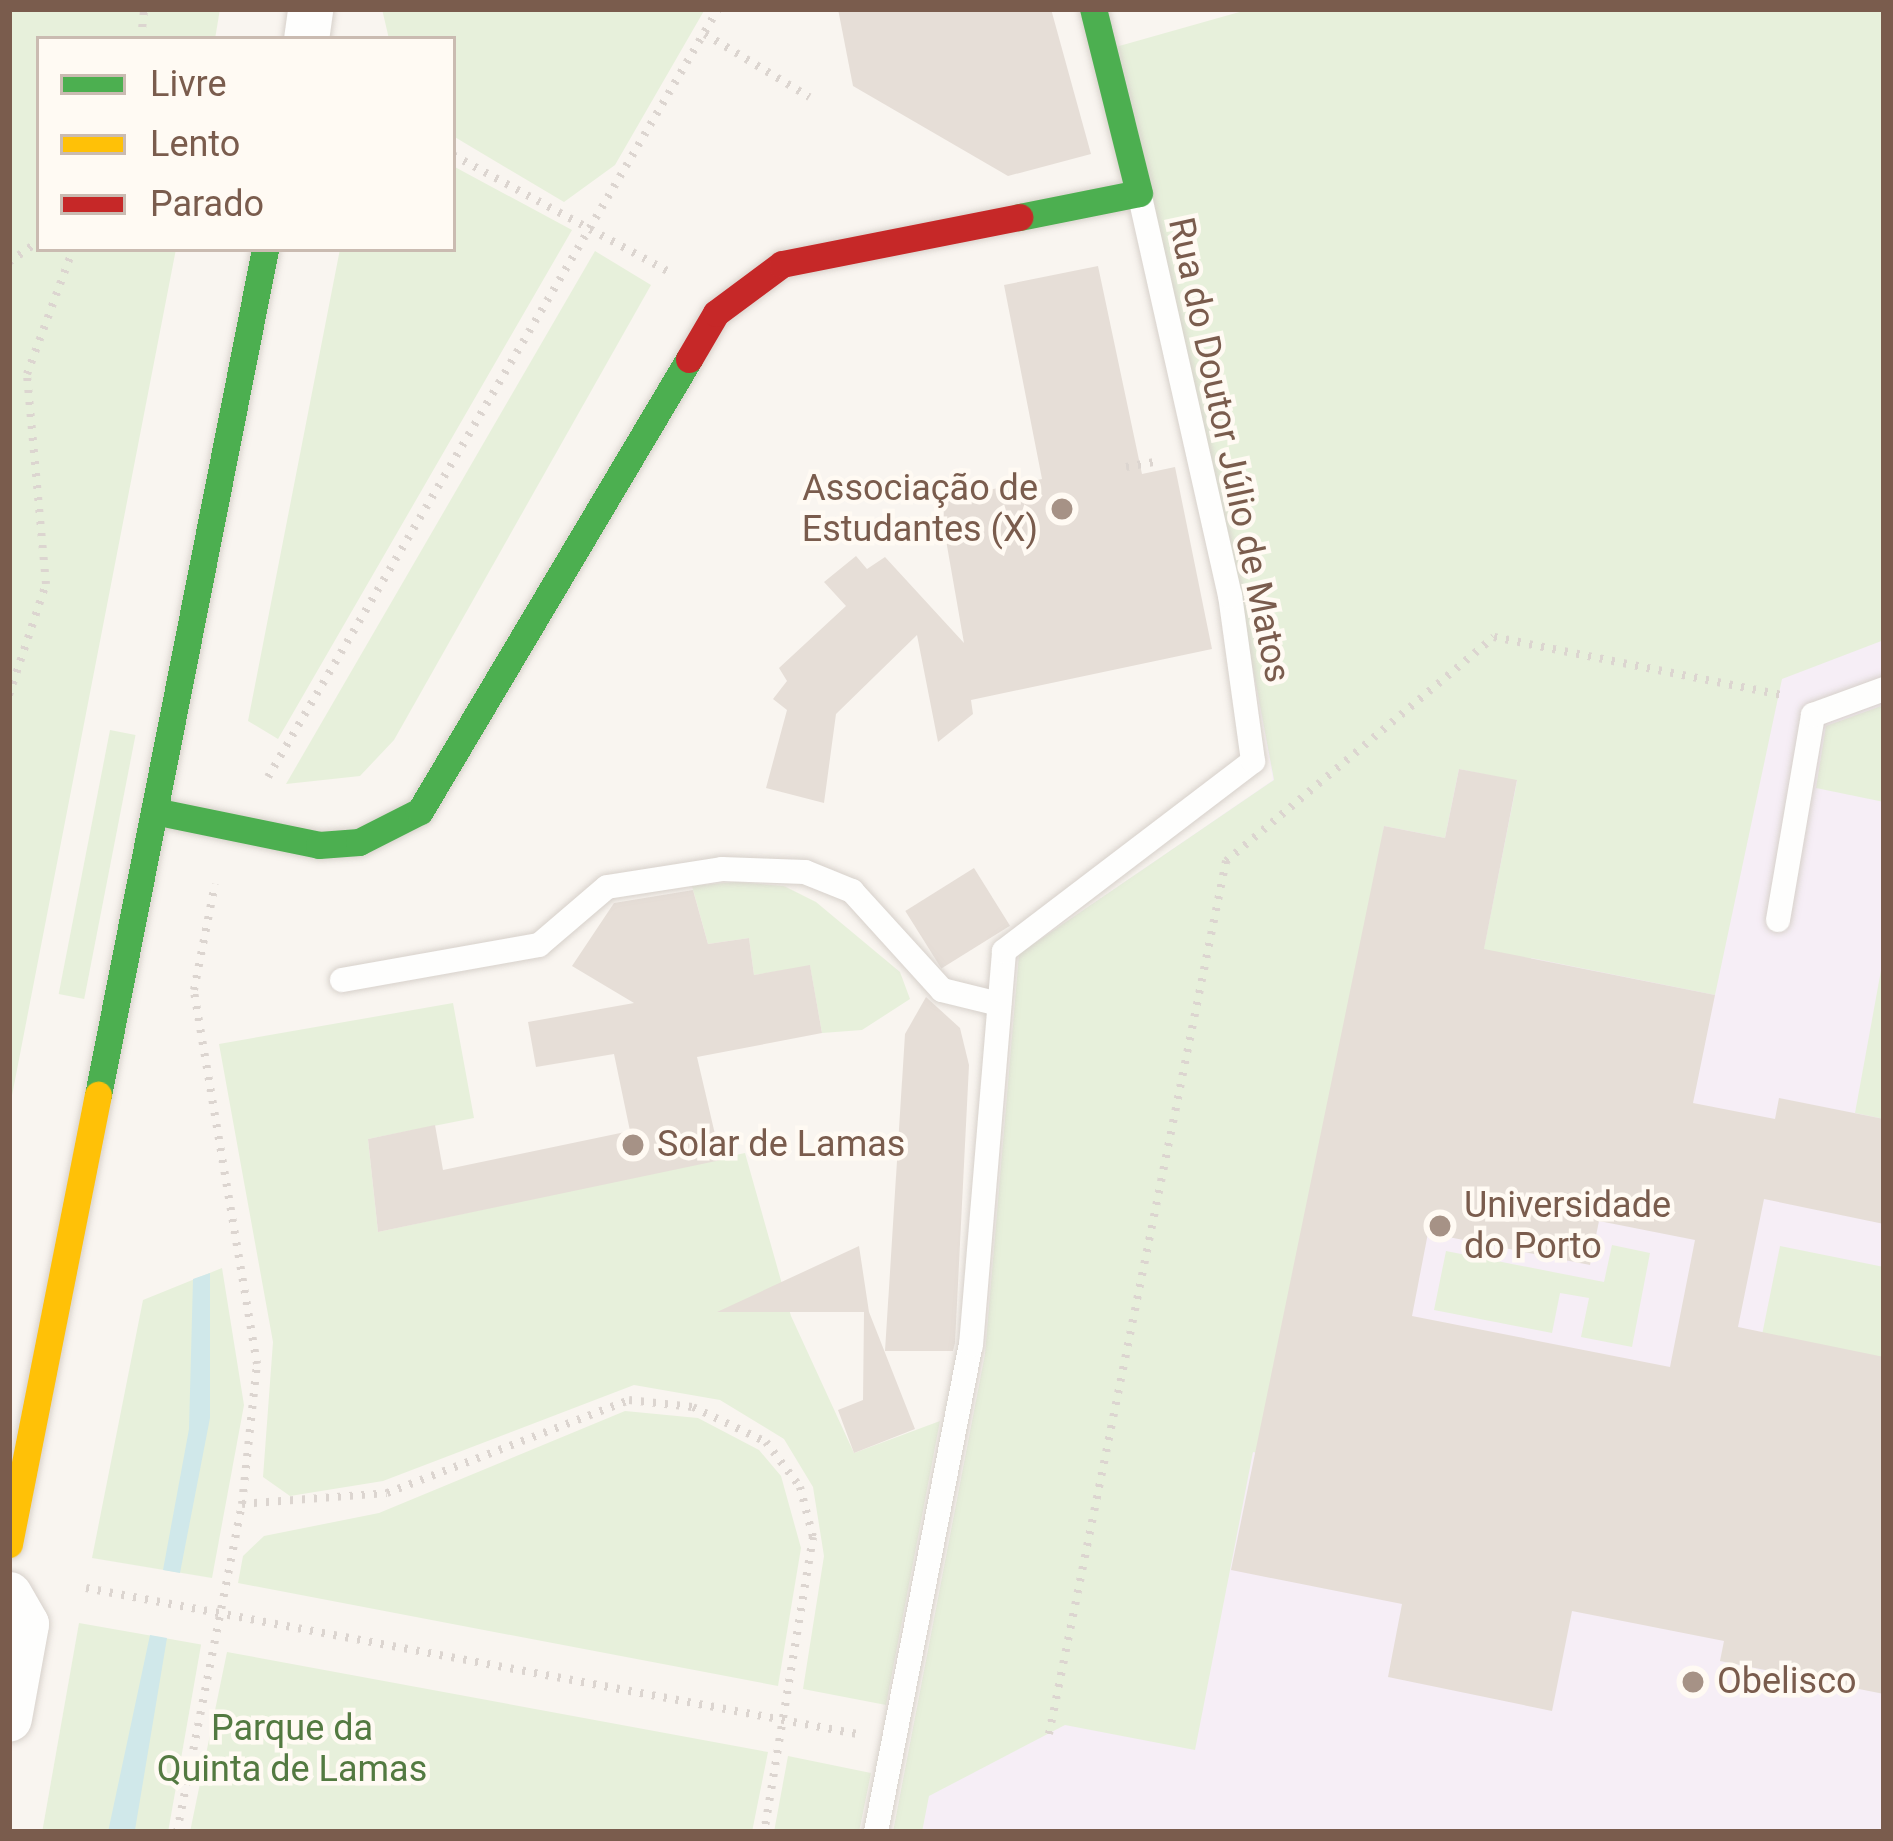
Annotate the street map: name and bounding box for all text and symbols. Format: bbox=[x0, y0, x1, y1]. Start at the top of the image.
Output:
legend bbox=[36, 36, 456, 252]
text: Livre bbox=[150, 63, 227, 105]
text: Lento bbox=[150, 123, 240, 165]
text: Parado bbox=[150, 183, 264, 225]
street label: Rua do Doutor Júlio de Matos bbox=[1159, 214, 1299, 686]
place label: Associação de Estudantes (X) bbox=[802, 466, 1038, 551]
marker: Associação de Estudantes (X) bbox=[1049, 496, 1075, 522]
place label: Solar de Lamas bbox=[657, 1123, 905, 1167]
marker: Solar de Lamas bbox=[620, 1132, 646, 1158]
place label: Universidade do Porto bbox=[1464, 1183, 1671, 1268]
marker: Universidade do Porto bbox=[1427, 1213, 1453, 1239]
place label: Obelisco bbox=[1717, 1660, 1857, 1704]
marker: Obelisco bbox=[1680, 1669, 1706, 1695]
park label: Parque da Quinta de Lamas bbox=[157, 1706, 427, 1791]

